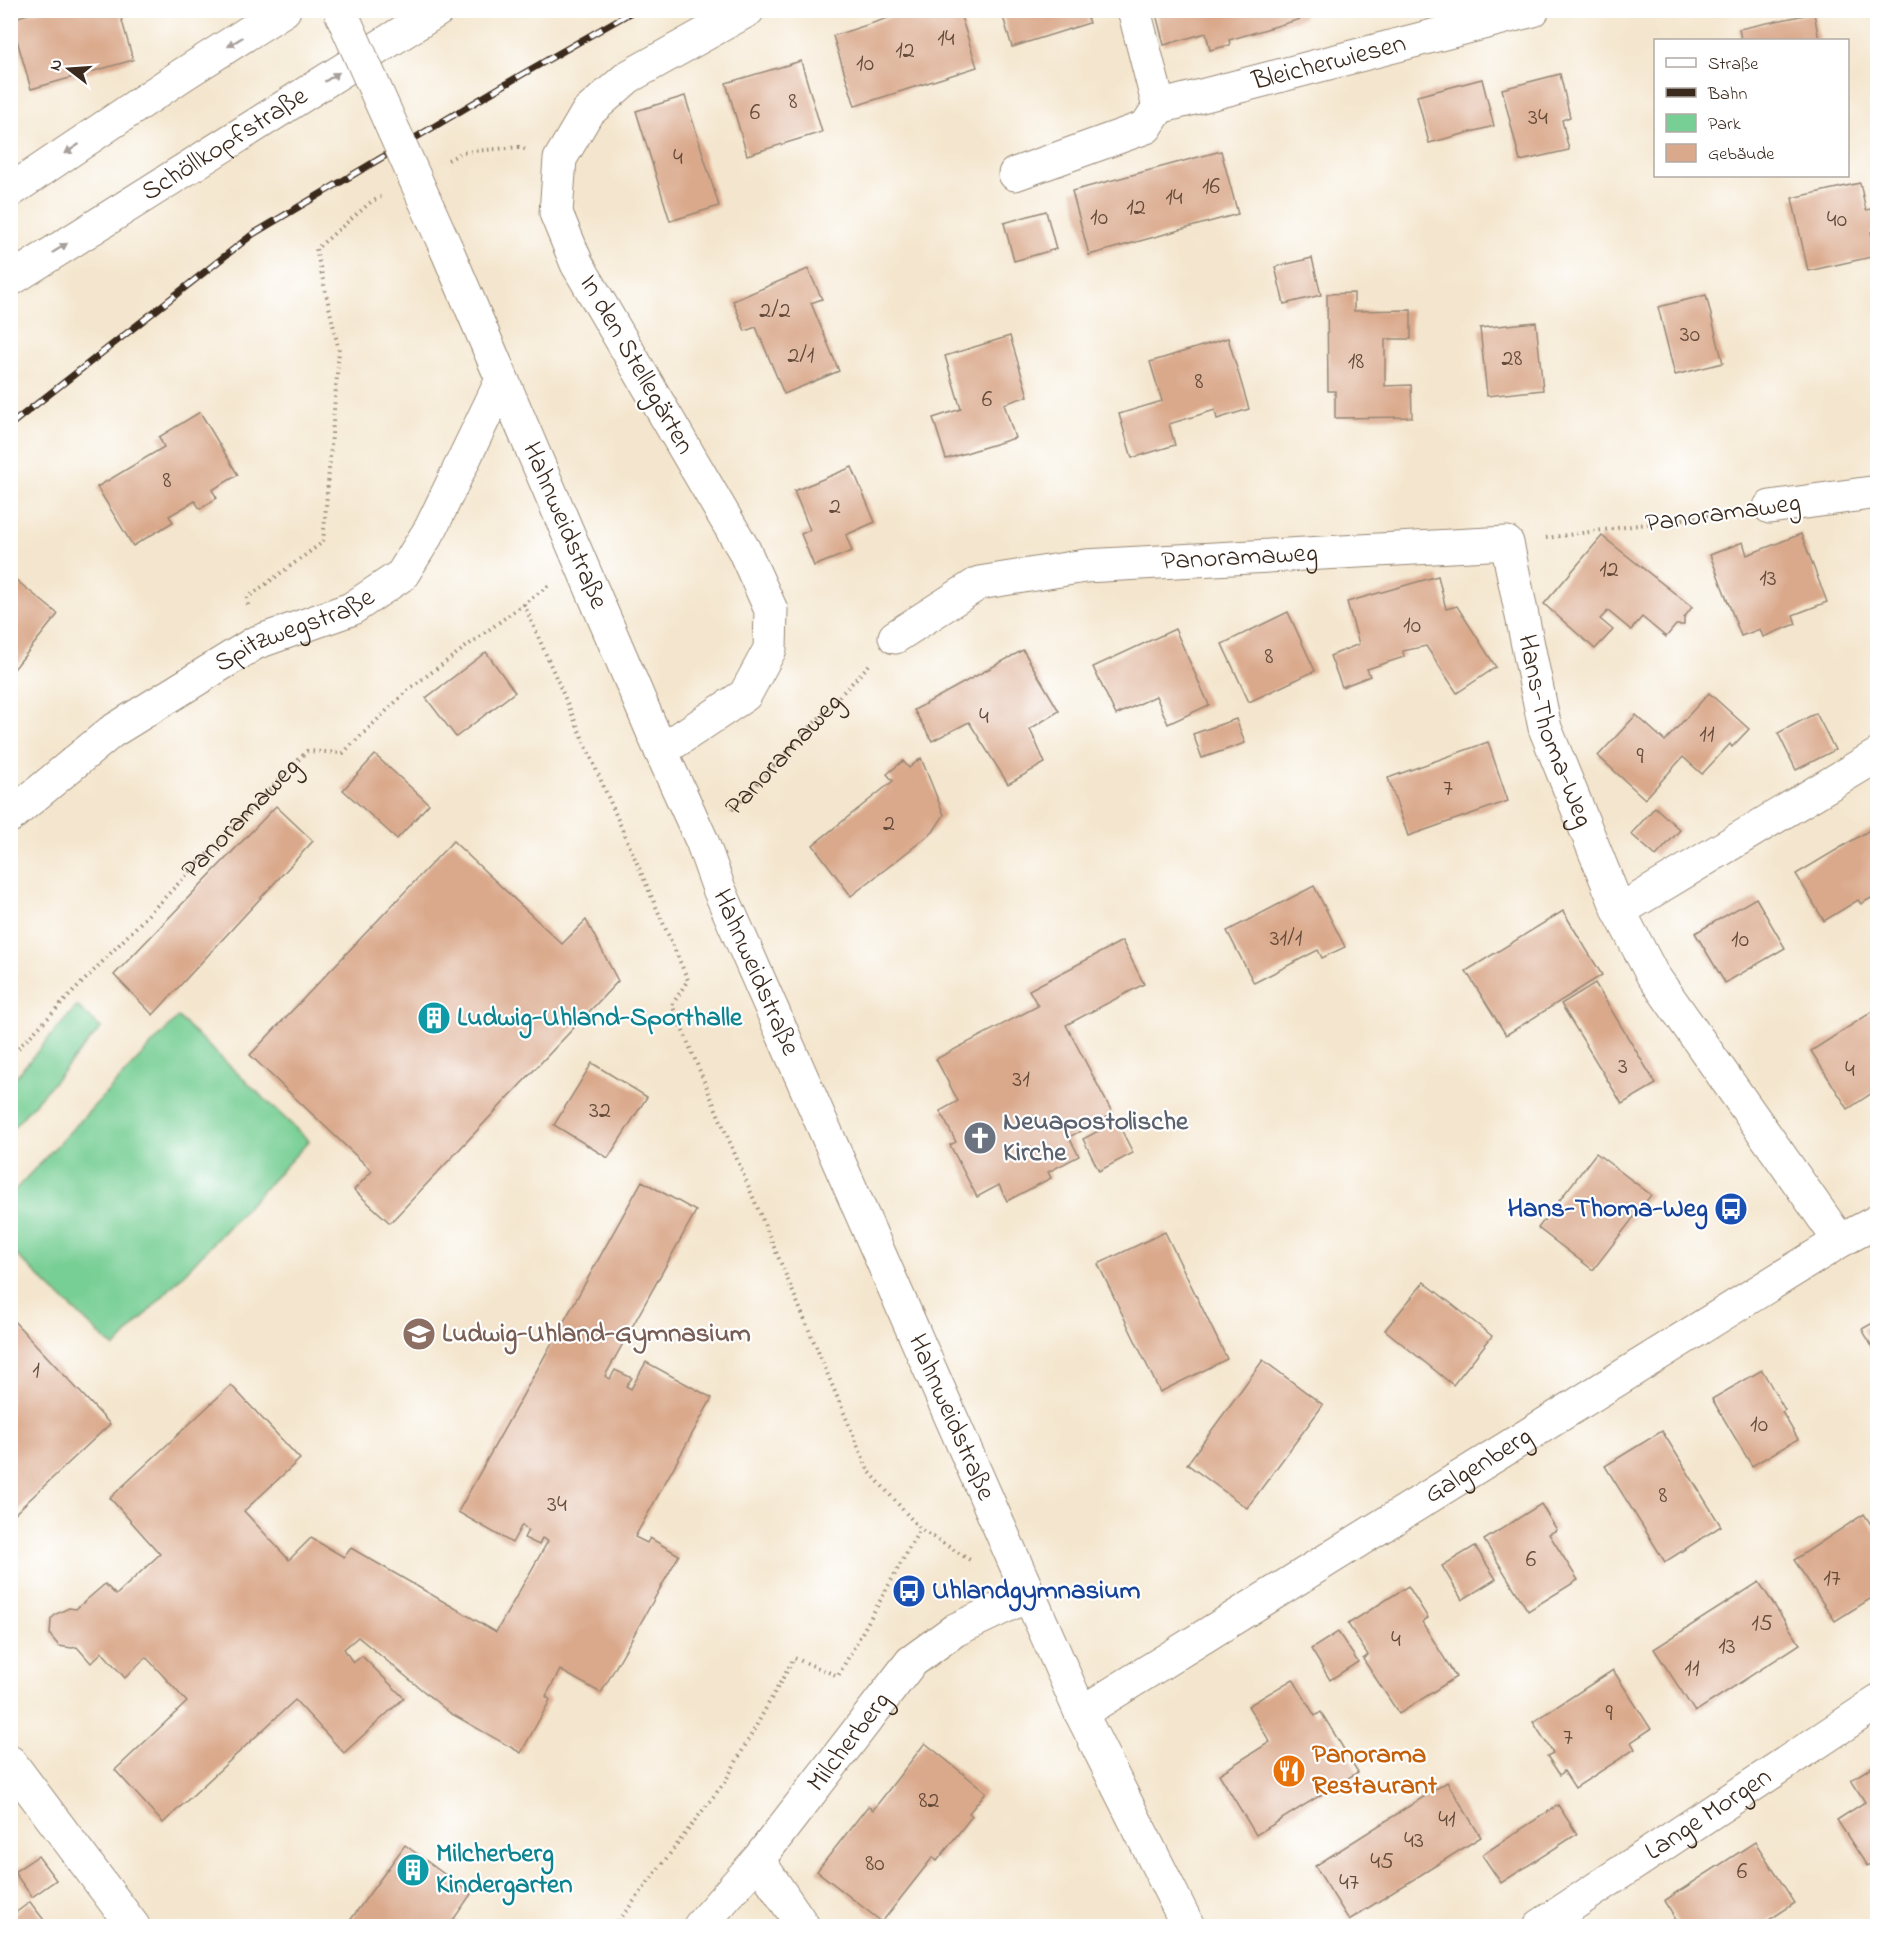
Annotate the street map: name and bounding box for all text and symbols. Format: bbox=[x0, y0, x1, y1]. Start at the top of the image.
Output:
house number: 14 bbox=[937, 22, 955, 57]
street label: Bleicherwiesen bbox=[1247, 24, 1410, 102]
house number: 12 bbox=[895, 34, 915, 69]
one-way arrow bbox=[226, 36, 243, 47]
north arrow bbox=[39, 39, 99, 99]
legend bbox=[1654, 39, 1849, 177]
house number: 10 bbox=[856, 47, 874, 82]
text: Straße bbox=[1708, 52, 1759, 78]
text: N bbox=[44, 56, 70, 74]
one-way arrow bbox=[323, 72, 340, 83]
street label: Schöllkopfstraße bbox=[134, 77, 316, 212]
text: Bahn bbox=[1707, 82, 1747, 108]
house number: 8 bbox=[789, 85, 798, 120]
house number: 6 bbox=[750, 96, 761, 131]
house number: 34 bbox=[1528, 101, 1548, 136]
text: Park bbox=[1708, 112, 1741, 138]
house number: 4 bbox=[673, 141, 683, 176]
text: Gebäude bbox=[1708, 142, 1775, 168]
one-way arrow bbox=[64, 144, 80, 155]
house number: 16 bbox=[1202, 170, 1221, 205]
house number: 14 bbox=[1165, 181, 1183, 216]
house number: 12 bbox=[1126, 191, 1146, 226]
house number: 10 bbox=[1090, 201, 1108, 236]
house number: 40 bbox=[1827, 203, 1847, 238]
one-way arrow bbox=[52, 243, 68, 254]
street label: In den Stellegärten bbox=[569, 268, 703, 462]
house number: 2/2 bbox=[759, 294, 791, 329]
house number: 30 bbox=[1680, 318, 1700, 353]
house number: 2/1 bbox=[788, 339, 815, 374]
house number: 28 bbox=[1502, 342, 1522, 377]
house number: 18 bbox=[1348, 345, 1364, 380]
house number: 8 bbox=[1195, 365, 1204, 400]
house number: 6 bbox=[982, 383, 993, 418]
street label: Hahnweidstraße bbox=[512, 436, 618, 616]
house number: 8 bbox=[163, 464, 172, 499]
street label: Panoramaweg bbox=[1643, 484, 1803, 544]
house number: 2 bbox=[829, 490, 841, 525]
street label: Panoramaweg bbox=[1160, 534, 1319, 581]
house number: 12 bbox=[1599, 553, 1619, 588]
house number: 13 bbox=[1759, 562, 1777, 597]
street label: Spitzwegstraße bbox=[207, 578, 384, 683]
house number: 10 bbox=[1403, 609, 1421, 644]
street label: Hans-Thoma-Weg bbox=[1507, 631, 1603, 833]
house number: 8 bbox=[1265, 640, 1274, 675]
street label: Panoramaweg bbox=[716, 684, 852, 825]
house number: 4 bbox=[979, 700, 989, 735]
house number: 11 bbox=[1699, 718, 1715, 753]
house number: 9 bbox=[1636, 740, 1644, 775]
street label: Panoramaweg bbox=[173, 749, 310, 888]
house number: 7 bbox=[1443, 772, 1453, 807]
house number: 2 bbox=[883, 807, 895, 842]
street label: Hahnweidstraße bbox=[702, 883, 810, 1063]
house number: 31/1 bbox=[1270, 922, 1303, 957]
house number: 10 bbox=[1731, 923, 1749, 958]
place label: Ludwig-Uhland-Sporthalle bbox=[457, 999, 743, 1039]
building icon: Ludwig-Uhland-Sporthalle bbox=[416, 1000, 452, 1036]
house number: 3 bbox=[1618, 1050, 1628, 1085]
house number: 4 bbox=[1845, 1053, 1855, 1088]
house number: 31 bbox=[1012, 1063, 1030, 1098]
house number: 32 bbox=[589, 1094, 611, 1129]
place label: Neuapostolische Kirche bbox=[1003, 1103, 1189, 1173]
church icon: Neuapostolische Kirche bbox=[962, 1120, 998, 1156]
place label: Hans-Thoma-Weg bbox=[1507, 1190, 1708, 1230]
bus stop icon: Hans-Thoma-Weg bbox=[1713, 1191, 1749, 1227]
place label: Ludwig-Uhland-Gymnasium bbox=[442, 1315, 751, 1355]
school or university icon: Ludwig-Uhland-Gymnasium bbox=[401, 1316, 437, 1352]
street label: Hahnweidstraße bbox=[897, 1328, 1005, 1508]
house number: 1 bbox=[32, 1354, 40, 1389]
house number: 10 bbox=[1750, 1408, 1768, 1443]
street label: Galgenberg bbox=[1417, 1417, 1540, 1514]
house number: 8 bbox=[1659, 1479, 1668, 1514]
house number: 34 bbox=[547, 1488, 567, 1523]
house number: 6 bbox=[1526, 1543, 1537, 1578]
house number: 17 bbox=[1823, 1562, 1841, 1597]
place label: Uhlandgymnasium bbox=[932, 1572, 1140, 1612]
bus stop icon: Uhlandgymnasium bbox=[891, 1573, 927, 1609]
house number: 15 bbox=[1751, 1607, 1773, 1642]
house number: 4 bbox=[1391, 1623, 1401, 1658]
house number: 13 bbox=[1718, 1630, 1736, 1665]
house number: 11 bbox=[1684, 1652, 1700, 1687]
street label: Milcherberg bbox=[798, 1683, 901, 1801]
house number: 9 bbox=[1605, 1697, 1613, 1732]
house number: 7 bbox=[1563, 1721, 1573, 1756]
place label: Panorama Restaurant bbox=[1312, 1736, 1438, 1806]
restaurant icon: Panorama Restaurant bbox=[1271, 1753, 1307, 1789]
street label: Lange Morgen bbox=[1637, 1758, 1780, 1871]
house number: 82 bbox=[919, 1784, 940, 1819]
house number: 41 bbox=[1438, 1803, 1456, 1838]
house number: 43 bbox=[1404, 1824, 1424, 1859]
place label: Milcherberg Kindergarten bbox=[436, 1835, 573, 1906]
house number: 45 bbox=[1370, 1845, 1394, 1880]
house number: 80 bbox=[865, 1847, 885, 1882]
building icon: Milcherberg Kindergarten bbox=[395, 1852, 431, 1888]
house number: 6 bbox=[1737, 1855, 1748, 1890]
house number: 47 bbox=[1339, 1866, 1359, 1901]

